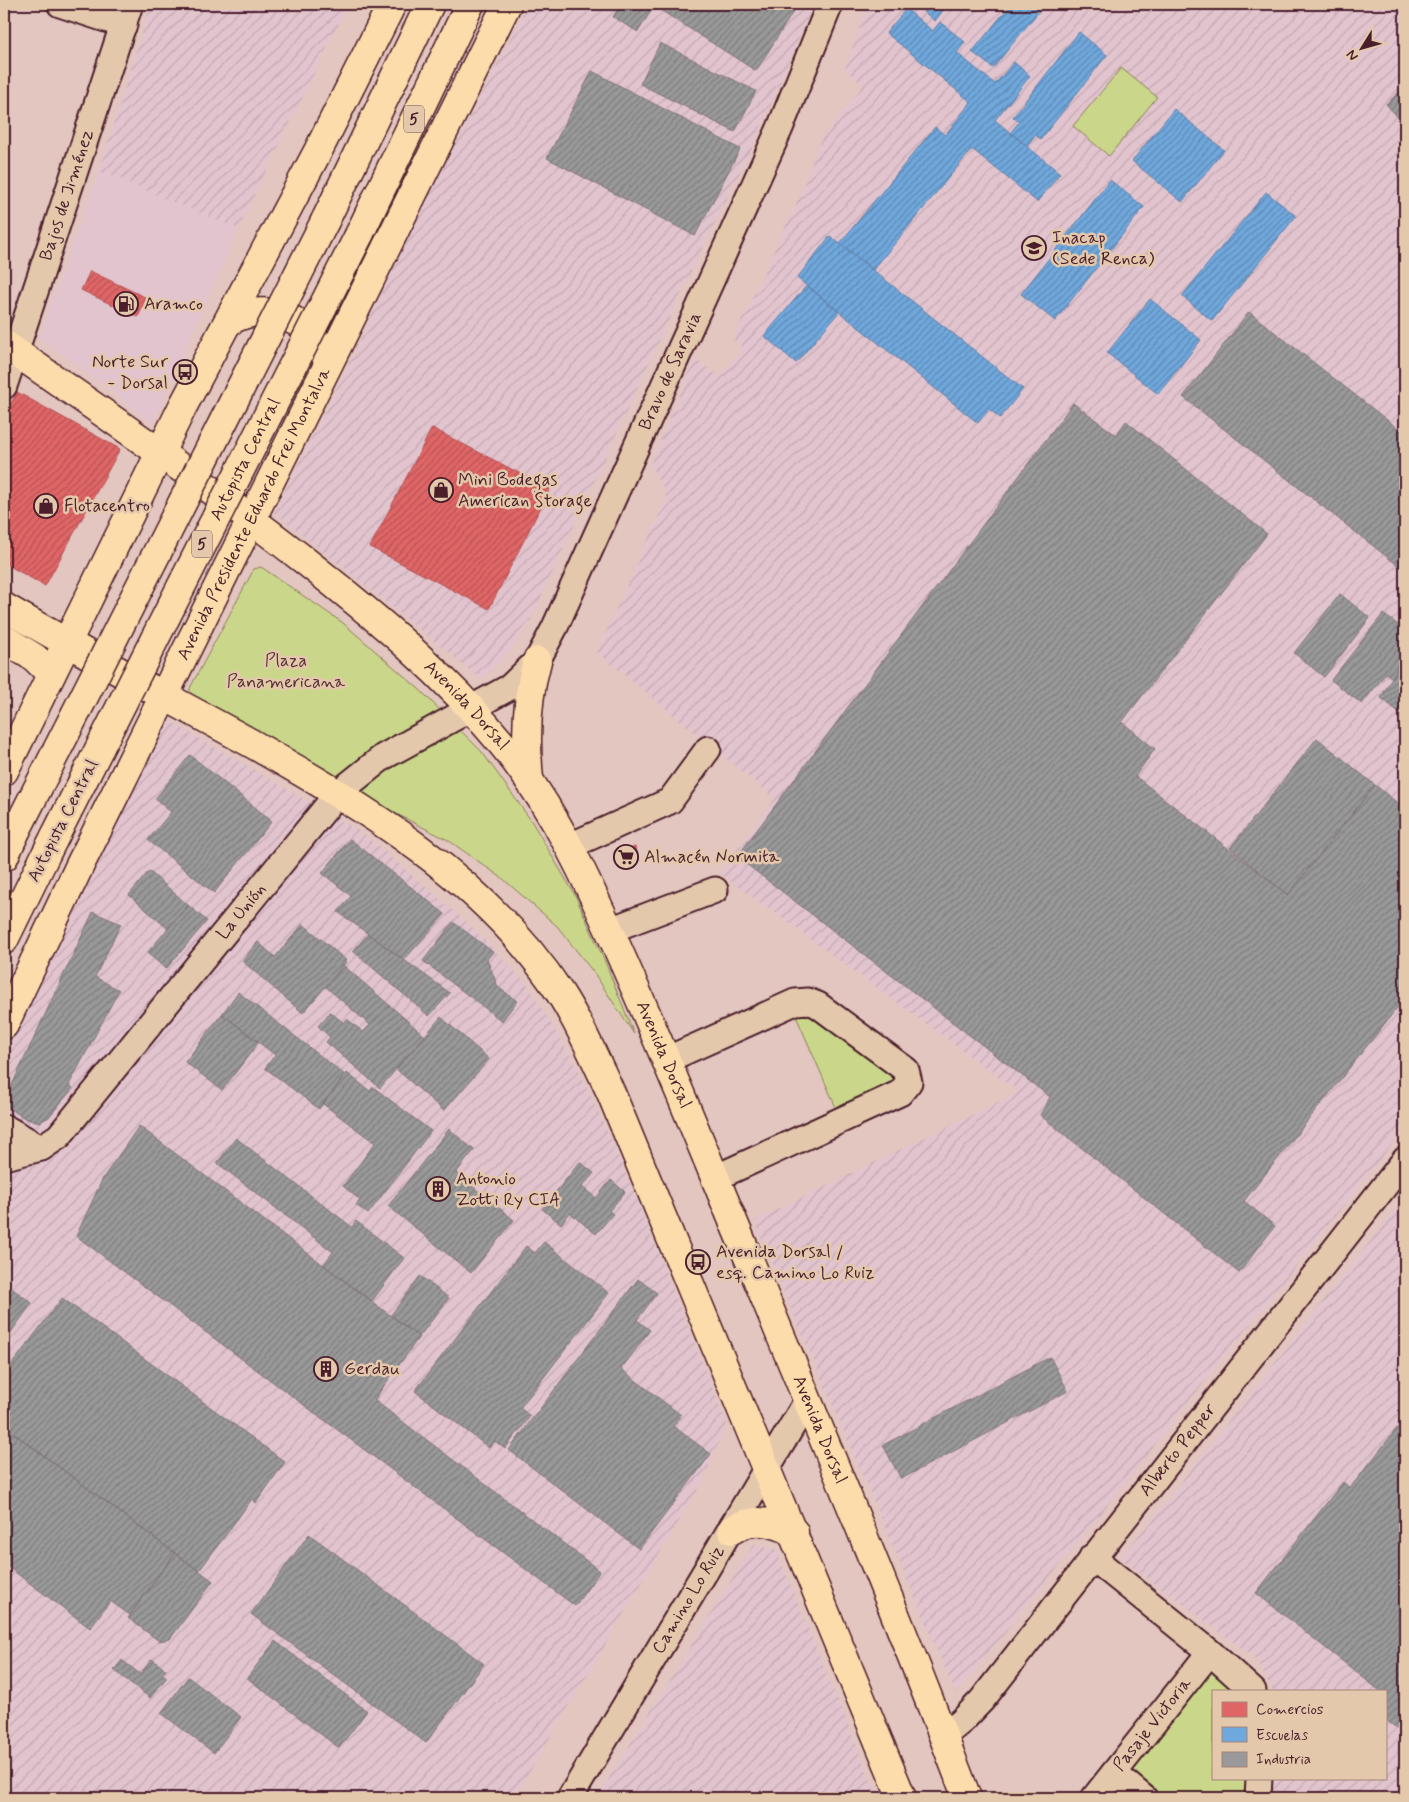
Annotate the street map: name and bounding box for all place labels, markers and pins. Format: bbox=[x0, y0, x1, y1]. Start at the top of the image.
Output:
place label: Inacap (Sede Renca) bbox=[1052, 226, 1155, 271]
school or university icon: Inacap (Sede Renca) bbox=[1021, 235, 1047, 261]
fuel station icon: Aramco bbox=[113, 291, 139, 317]
place label: Aramco bbox=[144, 292, 203, 316]
place label: Norte Sur - Dorsal bbox=[92, 350, 169, 395]
bus stop icon: Norte Sur - Dorsal bbox=[172, 359, 198, 385]
place label: Mini Bodegas American Storage bbox=[458, 468, 592, 515]
shop icon: Mini Bodegas American Storage bbox=[428, 477, 454, 503]
shop icon: Flotacentro bbox=[33, 493, 59, 519]
place label: Flotacentro bbox=[64, 494, 150, 518]
supermarket icon: Almacén Normita bbox=[613, 844, 639, 870]
place label: Almacén Normita bbox=[644, 845, 779, 869]
place label: Antonio Zotti Ry CIA bbox=[456, 1167, 560, 1212]
building icon: Antonio Zotti Ry CIA bbox=[425, 1176, 451, 1202]
place label: Avenida Dorsal / esq. Camino Lo Ruiz bbox=[716, 1240, 874, 1285]
bus stop icon: Avenida Dorsal / esq. Camino Lo Ruiz bbox=[685, 1249, 711, 1275]
building icon: Gerdau bbox=[313, 1356, 339, 1382]
place label: Gerdau bbox=[344, 1357, 400, 1381]

